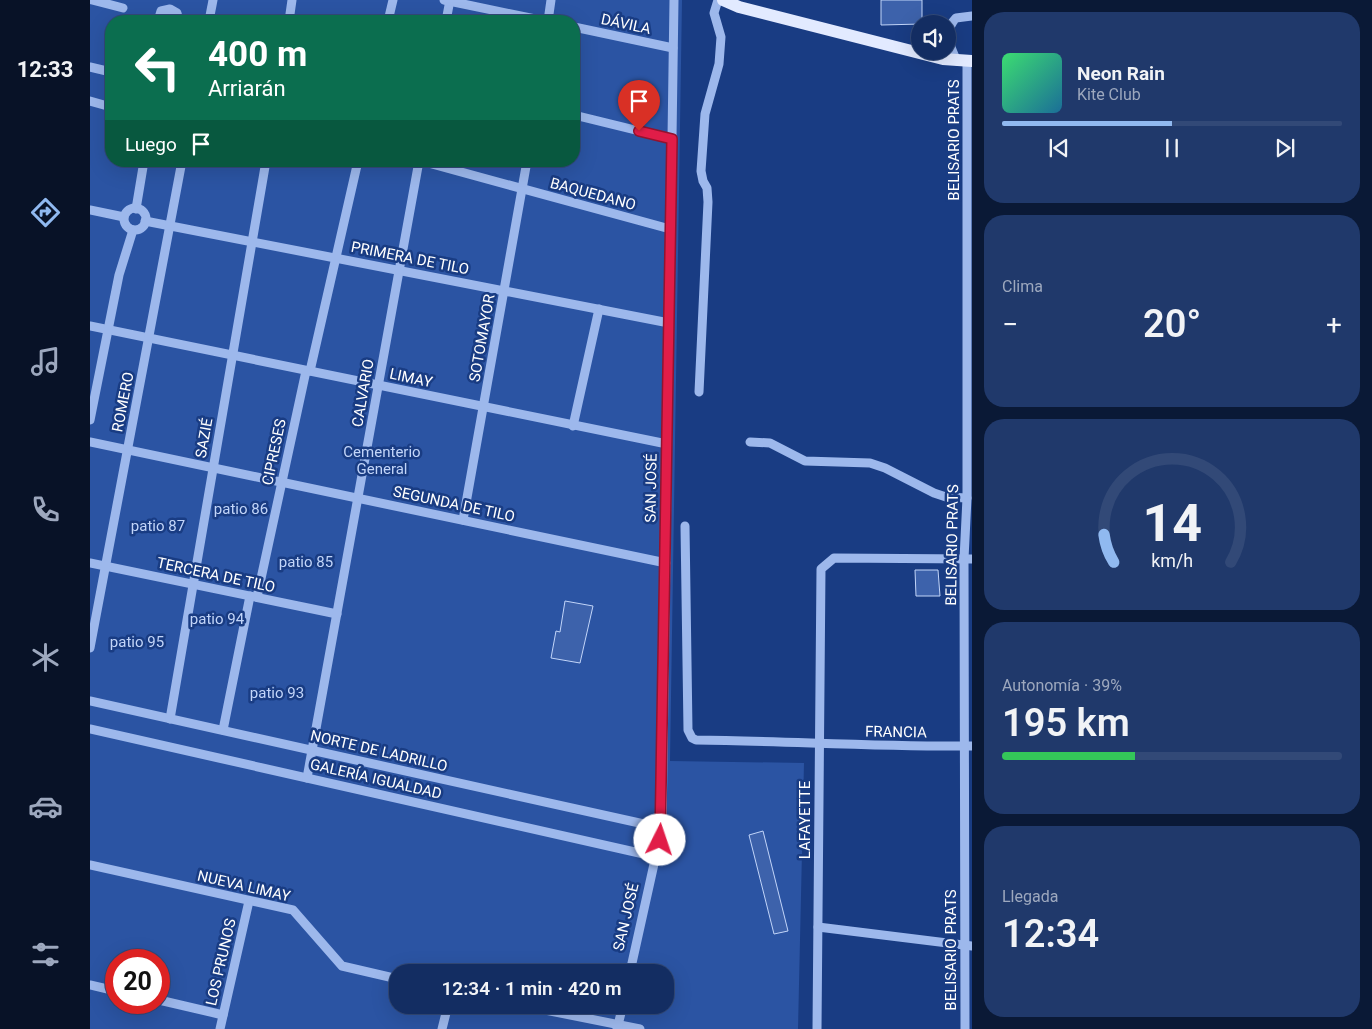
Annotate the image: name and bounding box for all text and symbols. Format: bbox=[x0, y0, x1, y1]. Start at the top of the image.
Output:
street label: DÁVILA bbox=[599, 10, 653, 38]
map controls bbox=[911, 15, 956, 60]
button: sound bbox=[911, 15, 956, 60]
text: 400 m bbox=[208, 34, 307, 75]
icon: left bbox=[125, 35, 190, 100]
text: 12:33 bbox=[17, 57, 73, 82]
text: Neon Rain bbox=[1077, 62, 1165, 85]
text: Arriarán bbox=[208, 76, 286, 101]
street label: BELISARIO PRATS bbox=[945, 79, 963, 201]
pin bbox=[618, 80, 660, 131]
text: Kite Club bbox=[1077, 85, 1141, 104]
icon: arrive bbox=[625, 87, 653, 115]
icon: arrive bbox=[187, 130, 215, 158]
text: Luego bbox=[125, 133, 177, 156]
icon: previous bbox=[1045, 134, 1073, 162]
icon: pause bbox=[1158, 134, 1186, 162]
icon: next bbox=[1271, 134, 1299, 162]
street label: BAQUEDANO bbox=[548, 174, 638, 214]
icon: directions bbox=[28, 195, 63, 230]
street label: PRIMERA DE TILO bbox=[349, 238, 471, 278]
text: Clima bbox=[1002, 277, 1043, 296]
street label: SOTOMAYOR bbox=[465, 293, 499, 383]
text: 20° bbox=[1143, 302, 1201, 346]
text: − bbox=[1002, 308, 1018, 341]
text: + bbox=[1326, 308, 1342, 341]
icon: music bbox=[28, 344, 63, 379]
street label: CALVARIO bbox=[348, 358, 378, 428]
street label: LIMAY bbox=[388, 365, 434, 391]
street label: ROMERO bbox=[108, 370, 138, 434]
street label: SAZIÉ bbox=[192, 416, 216, 459]
street label: CIPRESES bbox=[258, 417, 290, 487]
park label: Cementerio General bbox=[343, 443, 421, 478]
street label: SAN JOSÉ bbox=[641, 453, 661, 523]
street label: SEGUNDA DE TILO bbox=[391, 482, 517, 526]
street label: BELISARIO PRATS bbox=[942, 484, 962, 606]
icon: phone bbox=[28, 492, 63, 527]
text: 14 bbox=[1142, 493, 1202, 554]
park label: patio 86 bbox=[214, 500, 268, 518]
park label: patio 87 bbox=[131, 517, 185, 535]
text: km/h bbox=[1151, 550, 1193, 571]
park label: patio 85 bbox=[279, 553, 333, 571]
street label: TERCERA DE TILO bbox=[155, 554, 277, 596]
park label: patio 94 bbox=[190, 610, 245, 628]
park label: patio 95 bbox=[110, 633, 164, 651]
icon: climate bbox=[28, 640, 63, 675]
text: Autonomía · 39% bbox=[1002, 676, 1122, 695]
park label: patio 93 bbox=[250, 684, 304, 702]
text: 195 km bbox=[1002, 701, 1130, 745]
street label: FRANCIA bbox=[865, 722, 927, 742]
street label: NORTE DE LADRILLO bbox=[309, 726, 449, 776]
street label: GALERÍA IGUALDAD bbox=[308, 755, 444, 803]
street label: LAFAYETTE bbox=[796, 780, 814, 859]
icon: car bbox=[28, 789, 63, 824]
position arrow bbox=[633, 813, 685, 865]
street label: NUEVA LIMAY bbox=[196, 867, 292, 905]
street label: SAN JOSÉ bbox=[609, 881, 643, 953]
text: Llegada bbox=[1002, 887, 1058, 906]
street label: BELISARIO PRATS bbox=[942, 889, 960, 1011]
text: 12:34 bbox=[1002, 912, 1099, 956]
street label: LOS PRUNOS bbox=[202, 917, 240, 1007]
icon: filters bbox=[28, 937, 63, 972]
speed limit sign: 20 bbox=[105, 949, 170, 1014]
text: 12:34 · 1 min · 420 m bbox=[441, 977, 622, 1000]

